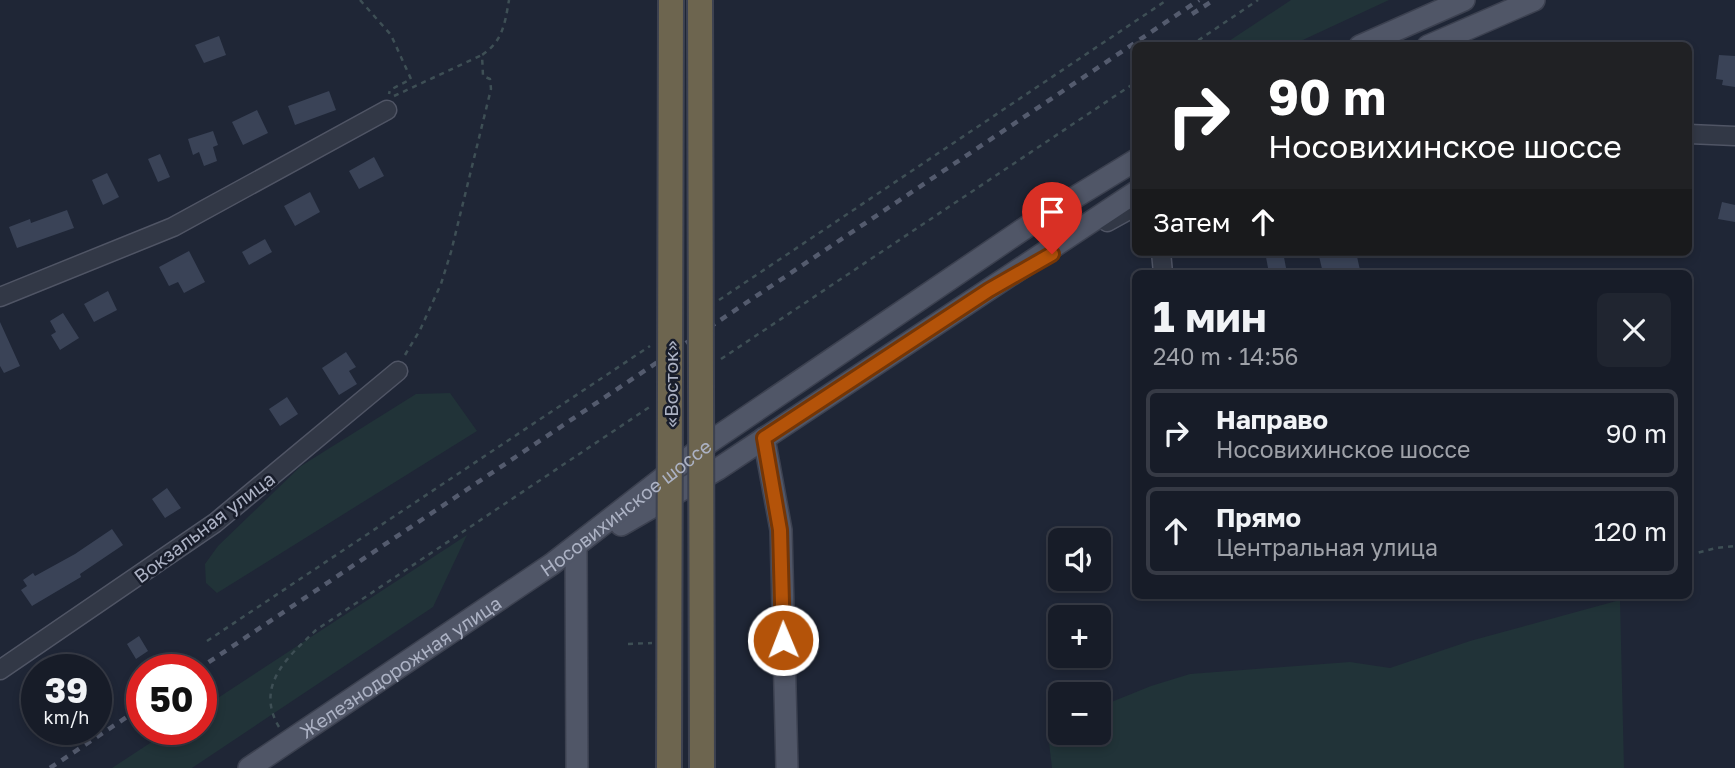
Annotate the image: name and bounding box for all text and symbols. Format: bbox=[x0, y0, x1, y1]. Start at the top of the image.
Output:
text: 90 m bbox=[1268, 67, 1386, 126]
icon: right bbox=[1153, 70, 1244, 161]
text: Носовихинское шоссе bbox=[1268, 127, 1622, 165]
pin bbox=[1022, 182, 1082, 254]
icon: arrive bbox=[1033, 193, 1071, 231]
icon: ahead bbox=[1244, 203, 1282, 241]
text: Затем bbox=[1153, 207, 1230, 238]
text: 1 мин bbox=[1153, 291, 1267, 341]
button: close bbox=[1597, 293, 1671, 367]
street label: «Восток» bbox=[659, 341, 682, 427]
text: 240 m · 14:56 bbox=[1153, 342, 1298, 370]
text: Направо bbox=[1216, 404, 1328, 435]
icon: right bbox=[1157, 414, 1195, 452]
text: 90 m bbox=[1606, 418, 1667, 449]
street label: Носовихинское шоссе bbox=[535, 434, 715, 580]
text: Носовихинское шоссе bbox=[1216, 435, 1470, 463]
street label: Вокзальная улица bbox=[129, 467, 279, 587]
text: Прямо bbox=[1216, 502, 1301, 533]
icon: ahead bbox=[1157, 512, 1195, 550]
text: 120 m bbox=[1594, 516, 1667, 547]
map controls bbox=[1048, 528, 1111, 745]
button: sound bbox=[1048, 528, 1111, 591]
text: Центральная улица bbox=[1216, 533, 1438, 561]
street label: Железнодорожная улица bbox=[295, 590, 505, 742]
position arrow bbox=[746, 603, 820, 677]
button: + bbox=[1048, 605, 1111, 668]
speed limit sign: 50 bbox=[126, 654, 217, 745]
text: 39 bbox=[45, 669, 88, 711]
button: − bbox=[1048, 682, 1111, 745]
text: km/h bbox=[44, 706, 89, 728]

